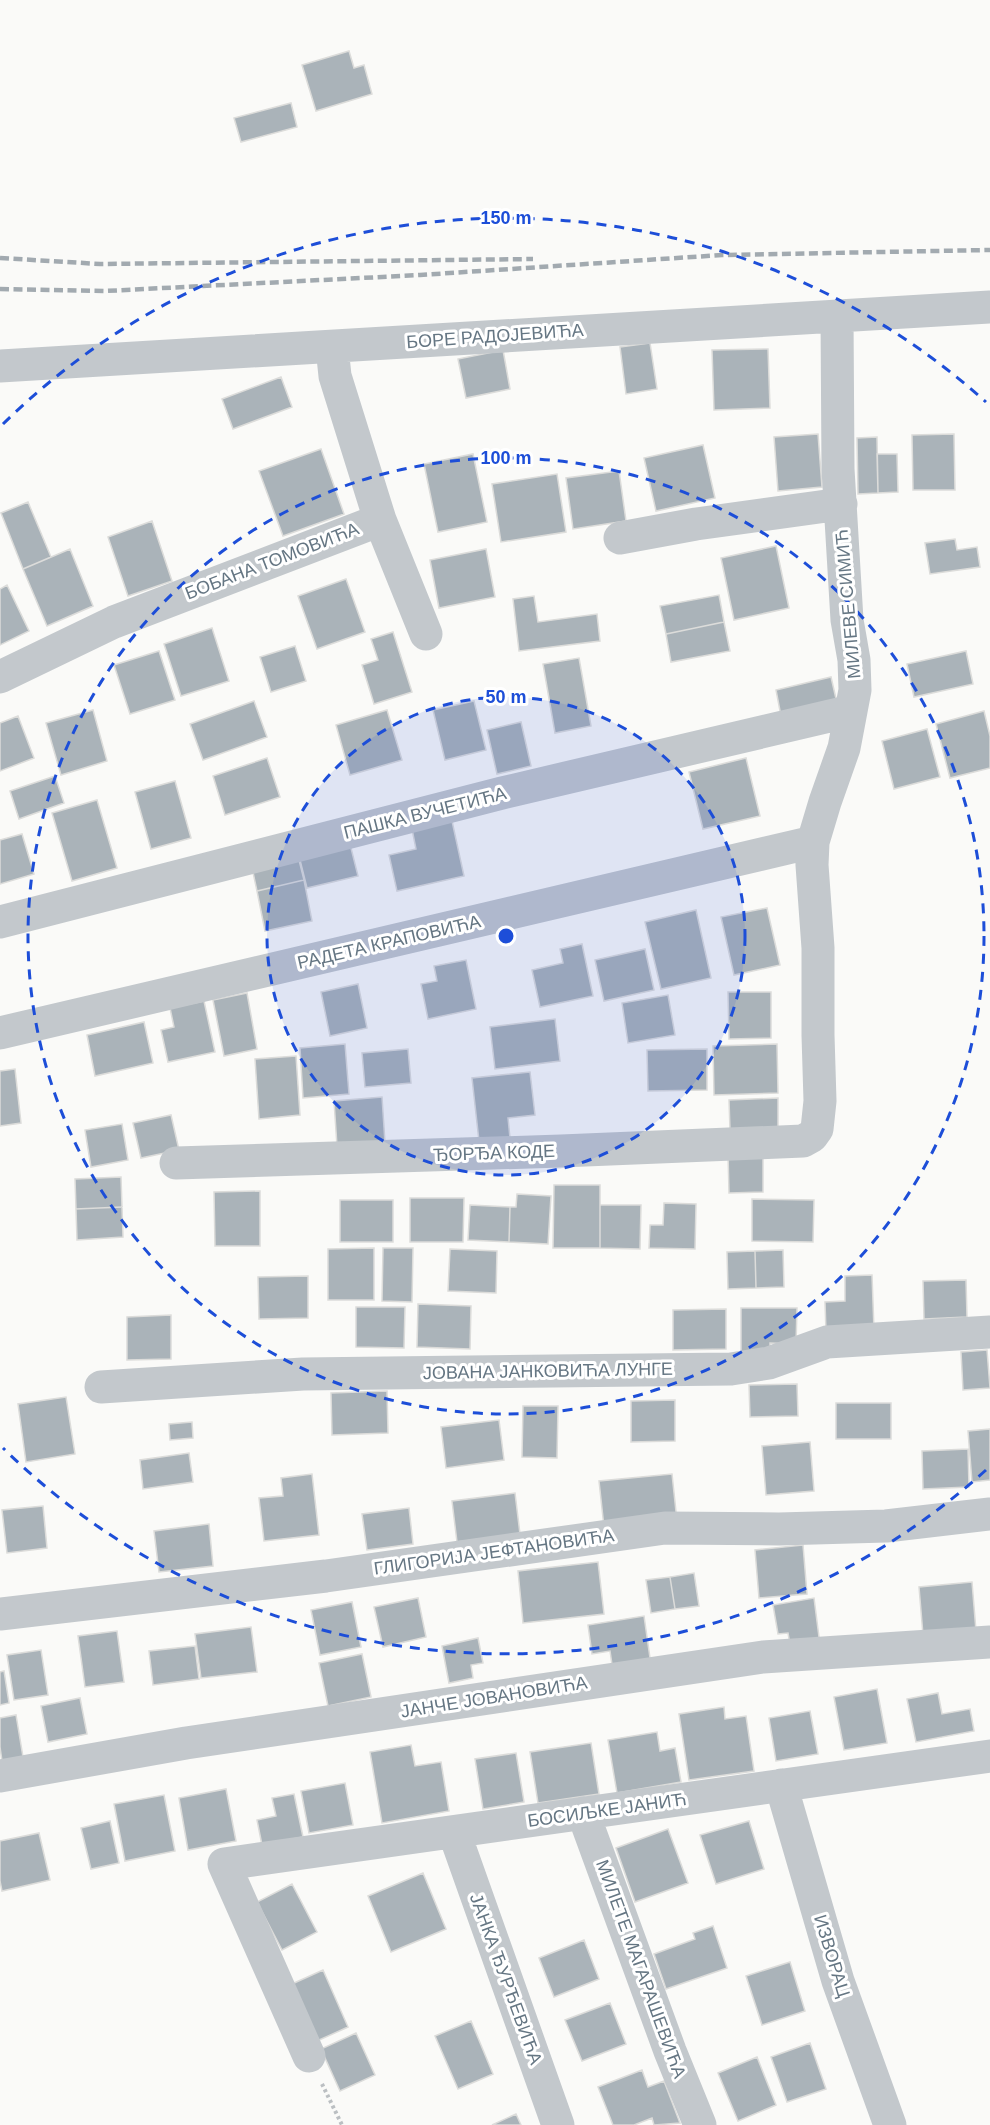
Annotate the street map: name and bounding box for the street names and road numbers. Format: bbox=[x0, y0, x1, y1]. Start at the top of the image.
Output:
street label: БОРЕ РАДОЈЕВИЋА bbox=[406, 320, 584, 352]
street label: БОБАНА ТОМОВИЋА bbox=[182, 519, 362, 603]
street label: МИЛЕВЕ СИМИЋ bbox=[832, 528, 864, 680]
street label: ПАШКА ВУЧЕТИЋА bbox=[342, 783, 508, 843]
street label: РАДЕТА КРАПОВИЋА bbox=[295, 911, 483, 973]
street label: ЂОРЂА КОДЕ bbox=[433, 1141, 555, 1165]
street label: ЈОВАНА ЈАНКОВИЋА ЛУНГЕ bbox=[423, 1359, 673, 1383]
street label: ГЛИГОРИЈА ЈЕФТАНОВИЋА bbox=[372, 1525, 616, 1579]
street label: ЈАНЧЕ ЈОВАНОВИЋА bbox=[399, 1672, 589, 1722]
street label: БОСИЉКЕ ЈАНИЋ bbox=[526, 1789, 688, 1831]
street label: МИЛЕТЕ МАГАРАШЕВИЋА bbox=[592, 1857, 690, 2081]
street label: ЈАНКА ЂУРЂЕВИЋА bbox=[466, 1891, 546, 2067]
street label: ИЗВОРАЦ bbox=[810, 1912, 854, 2000]

